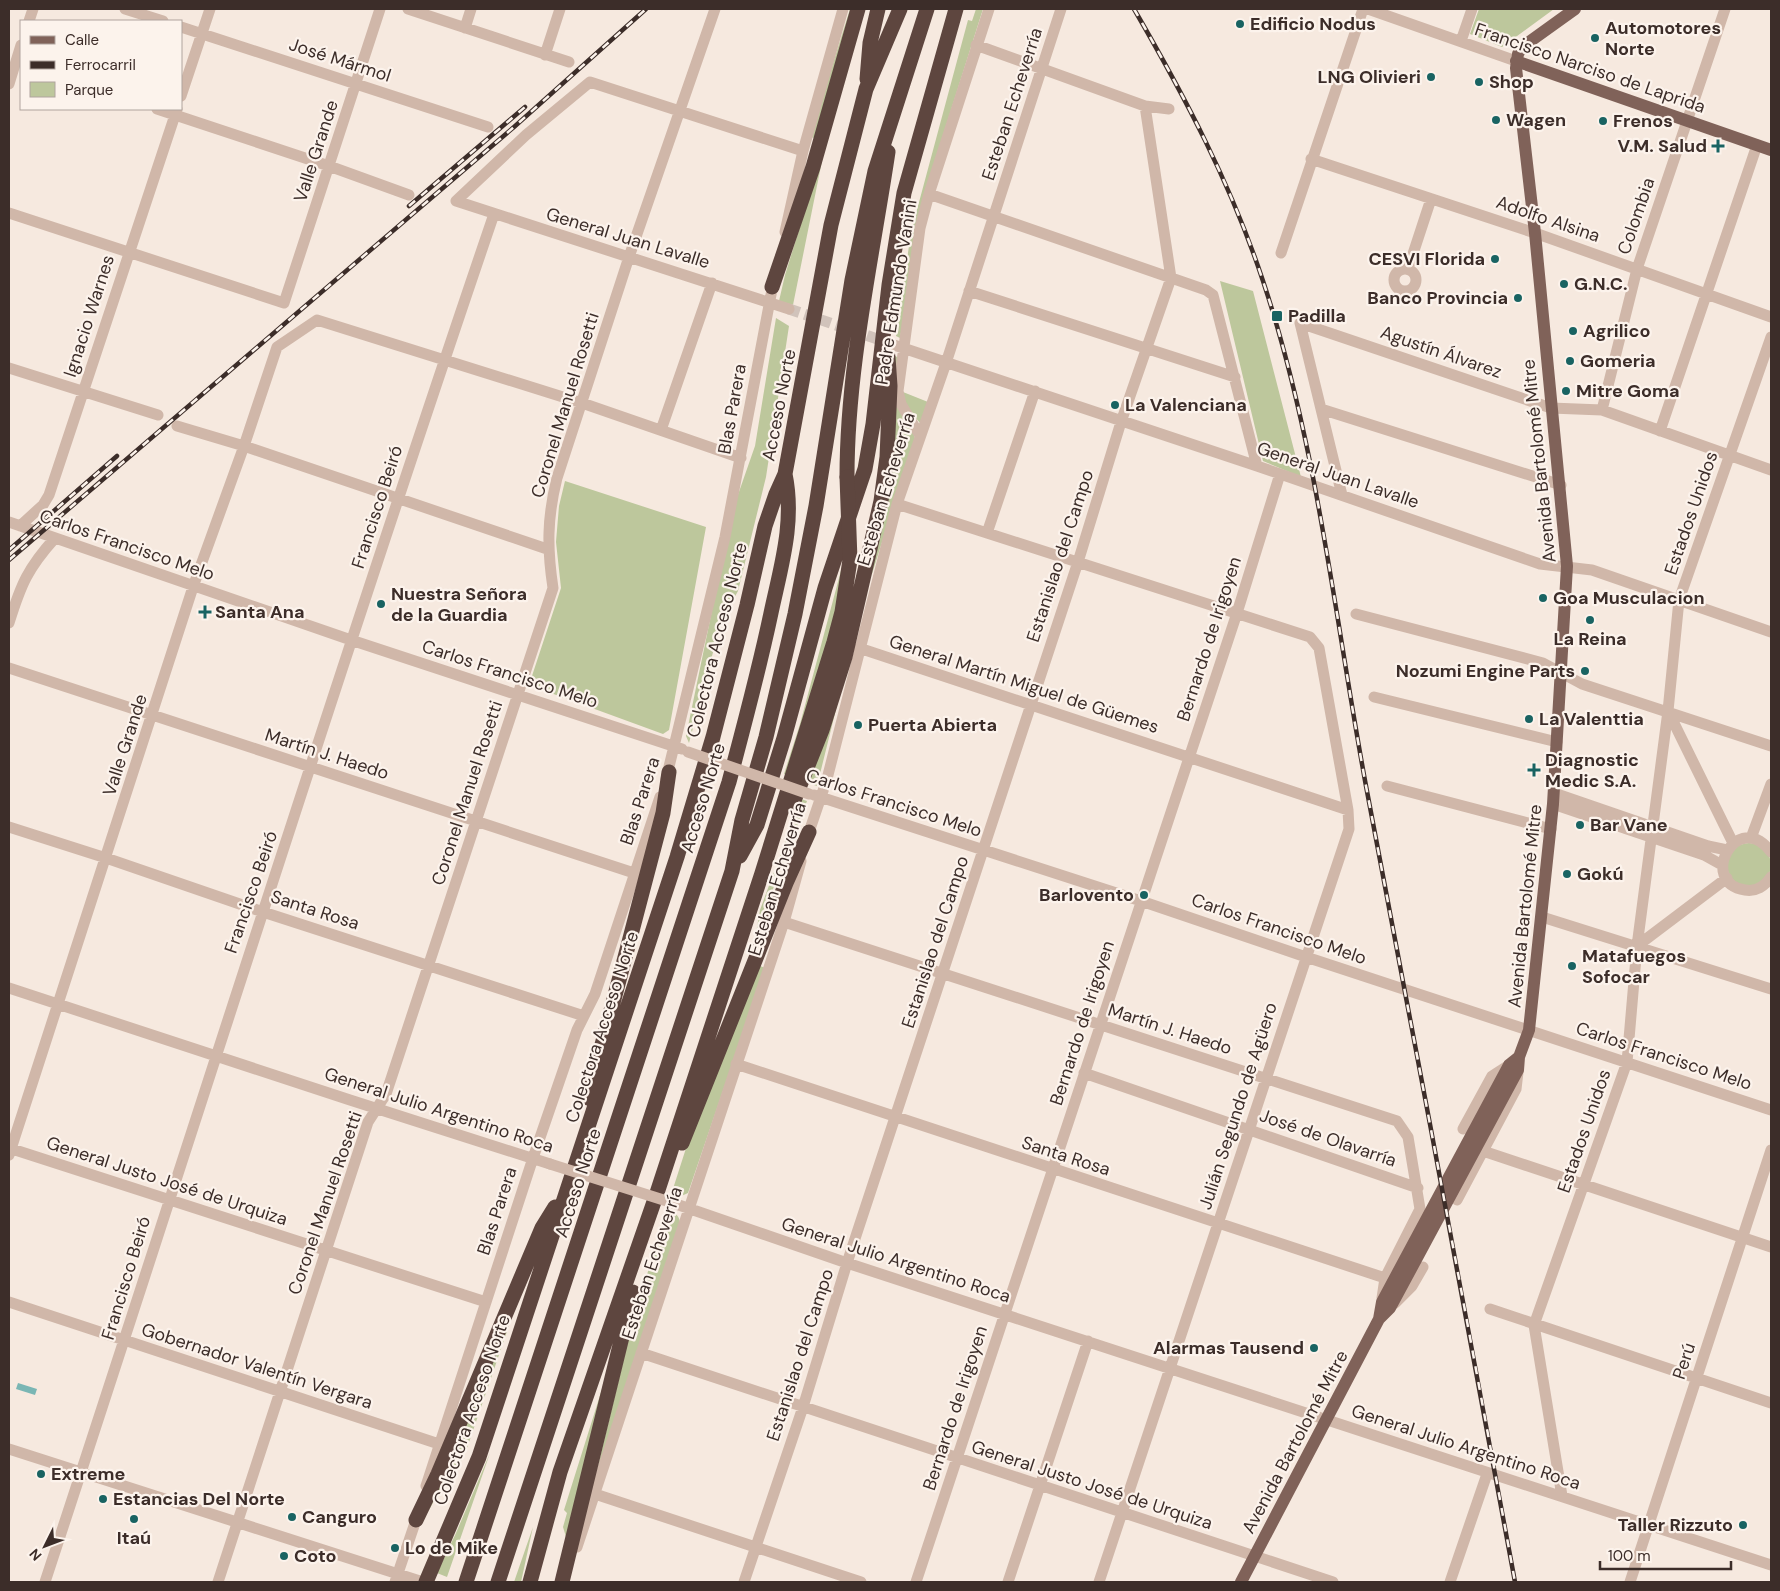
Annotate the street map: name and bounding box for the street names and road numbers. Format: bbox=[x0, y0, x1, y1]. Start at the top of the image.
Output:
street label: Francisco Narciso de Laprida bbox=[1472, 17, 1708, 119]
street label: Esteban Echeverría bbox=[976, 25, 1048, 183]
street label: José Mármol bbox=[286, 32, 394, 88]
street label: Valle Grande bbox=[288, 97, 344, 205]
street label: Colombia bbox=[1612, 174, 1660, 258]
street label: Adolfo Alsina bbox=[1493, 190, 1603, 248]
street label: Padre Edmundo Vanini bbox=[869, 198, 923, 386]
street label: General Juan Lavalle bbox=[543, 202, 713, 274]
street label: Ignacio Warnes bbox=[58, 252, 120, 380]
street label: Coronel Manuel Rosetti bbox=[525, 309, 605, 501]
street label: Agustín Álvarez bbox=[1377, 320, 1505, 384]
street label: Acceso Norte bbox=[756, 347, 802, 463]
street label: Avenida Bartolomé Mitre bbox=[1516, 358, 1562, 564]
street label: Blas Parera bbox=[712, 362, 752, 456]
street label: Esteban Echeverría bbox=[851, 409, 921, 569]
street label: General Juan Lavalle bbox=[1254, 436, 1422, 514]
street label: Francisco Beiró bbox=[346, 442, 408, 572]
street label: Estados Unidos bbox=[1659, 448, 1723, 578]
street label: Estanislao del Campo bbox=[1021, 467, 1099, 645]
street label: Carlos Francisco Melo bbox=[36, 504, 218, 586]
street label: Colectora Acceso Norte bbox=[681, 540, 753, 740]
street label: Bernardo de Irigoyen bbox=[1171, 554, 1247, 724]
street label: General Martín Miguel de Güemes bbox=[886, 629, 1162, 739]
street label: Carlos Francisco Melo bbox=[419, 634, 601, 714]
street label: Valle Grande bbox=[97, 691, 153, 799]
street label: Coronel Manuel Rosetti bbox=[426, 698, 508, 888]
street label: Martín J. Haedo bbox=[262, 723, 392, 785]
street label: Acceso Norte bbox=[675, 740, 731, 856]
street label: Blas Parera bbox=[614, 754, 666, 848]
street label: Carlos Francisco Melo bbox=[803, 763, 985, 843]
street label: Esteban Echeverría bbox=[742, 799, 812, 959]
street label: Avenida Bartolomé Mitre bbox=[1502, 803, 1548, 1009]
street label: Francisco Beiró bbox=[219, 827, 283, 957]
street label: Estanislao del Campo bbox=[896, 853, 974, 1031]
street label: Santa Rosa bbox=[268, 884, 362, 936]
street label: Carlos Francisco Melo bbox=[1188, 888, 1370, 970]
street label: Colectora Acceso Norte bbox=[560, 928, 644, 1126]
street label: Bernardo de Irigoyen bbox=[1044, 938, 1120, 1108]
street label: Martín J. Haedo bbox=[1105, 998, 1235, 1060]
street label: Julián Segundo de Agüero bbox=[1193, 999, 1283, 1213]
street label: Carlos Francisco Melo bbox=[1573, 1016, 1755, 1096]
street label: General Julio Argentino Roca bbox=[321, 1062, 557, 1158]
street label: Estados Unidos bbox=[1552, 1066, 1616, 1196]
street label: José de Olavarría bbox=[1256, 1103, 1400, 1173]
street label: Coronel Manuel Rosetti bbox=[282, 1108, 368, 1298]
street label: Acceso Norte bbox=[549, 1125, 607, 1241]
street label: Santa Rosa bbox=[1019, 1130, 1113, 1182]
street label: General Justo José de Urquiza bbox=[43, 1131, 291, 1231]
street label: Blas Parera bbox=[471, 1164, 523, 1258]
street label: Esteban Echeverría bbox=[616, 1184, 688, 1342]
street label: General Julio Argentino Roca bbox=[778, 1212, 1014, 1308]
street label: Francisco Beiró bbox=[96, 1213, 156, 1343]
street label: Estanislao del Campo bbox=[761, 1266, 839, 1444]
street label: Colectora Acceso Norte bbox=[428, 1311, 516, 1509]
street label: Gobernador Valentín Vergara bbox=[138, 1317, 376, 1415]
street label: Bernardo de Irigoyen bbox=[917, 1323, 993, 1493]
street label: Perú bbox=[1667, 1340, 1701, 1382]
street label: Avenida Bartolomé Mitre bbox=[1236, 1346, 1354, 1538]
street label: General Julio Argentino Roca bbox=[1348, 1399, 1584, 1495]
street label: General Justo José de Urquiza bbox=[968, 1435, 1216, 1535]

